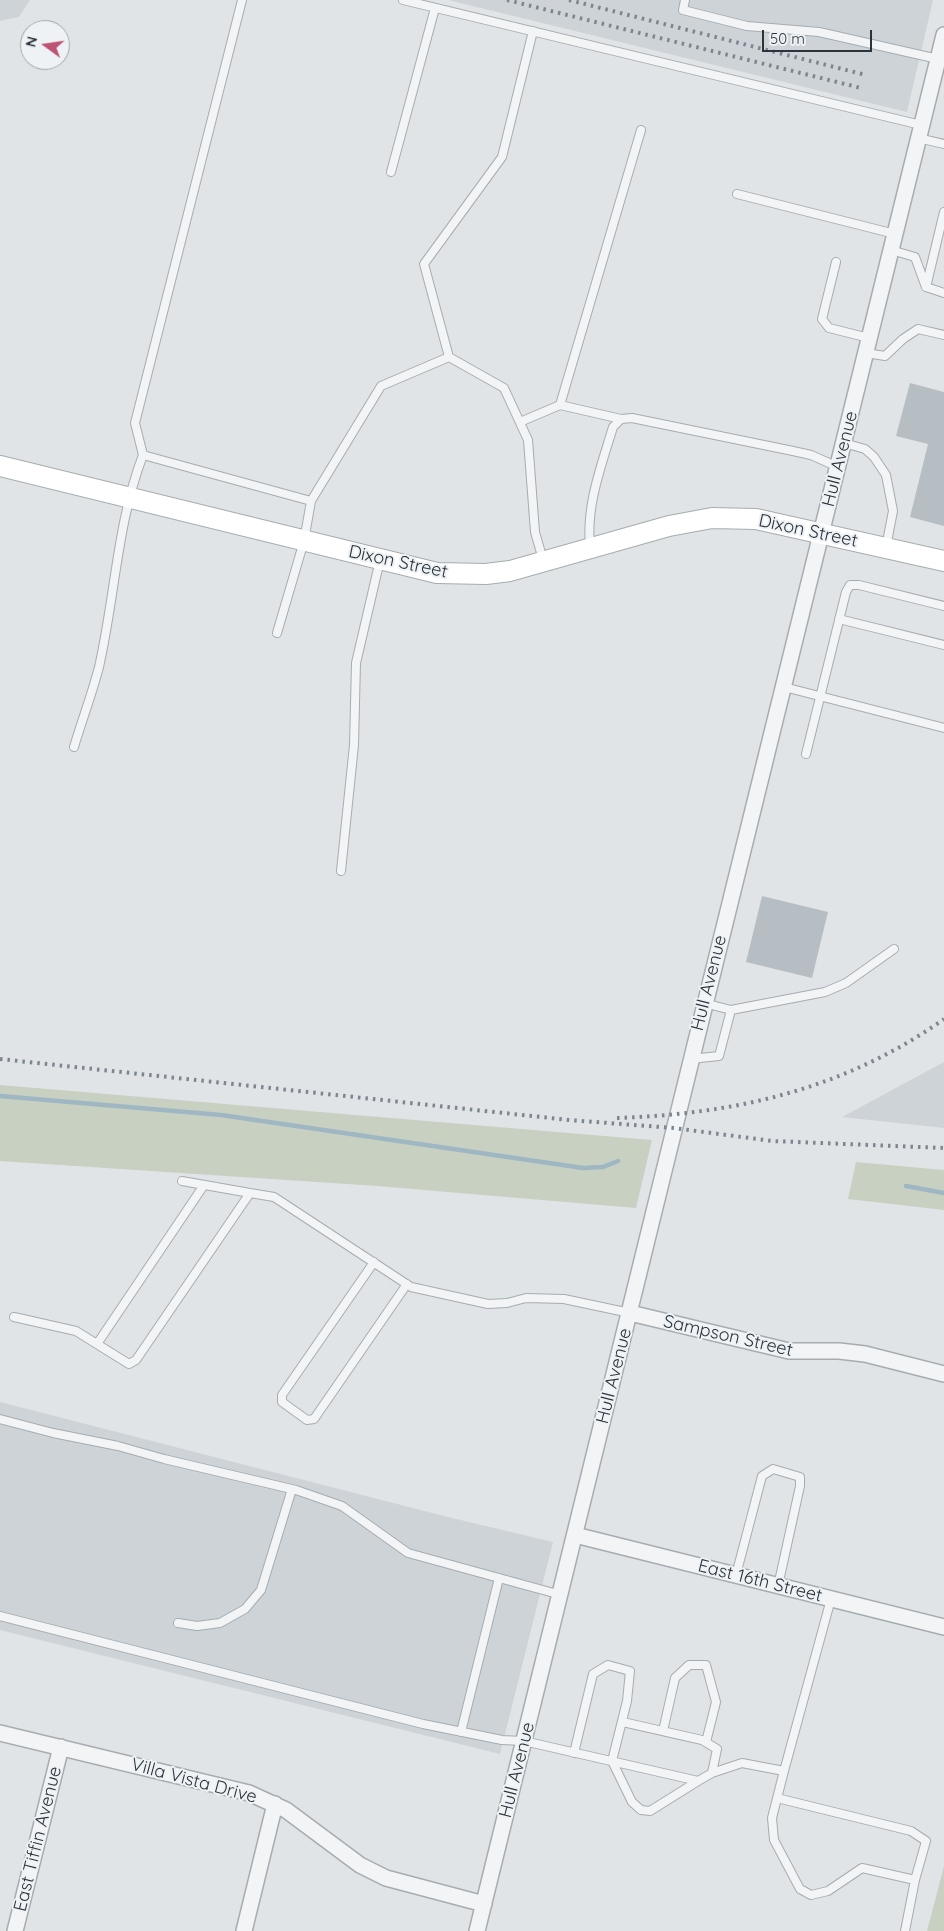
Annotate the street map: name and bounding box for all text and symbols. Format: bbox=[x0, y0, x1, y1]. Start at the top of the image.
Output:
north arrow bbox=[20, 20, 70, 70]
scale bar bbox=[764, 20, 874, 52]
text: 50 m bbox=[770, 29, 805, 48]
text: N bbox=[21, 34, 41, 49]
street label: Hull Avenue bbox=[818, 409, 862, 509]
street label: Dixon Street bbox=[757, 510, 859, 552]
street label: Dixon Street bbox=[347, 541, 449, 583]
street label: Hull Avenue bbox=[687, 933, 731, 1033]
street label: Sampson Street bbox=[661, 1311, 795, 1361]
street label: Hull Avenue bbox=[592, 1326, 636, 1426]
street label: East 16th Street bbox=[696, 1555, 824, 1607]
street label: Hull Avenue bbox=[495, 1720, 539, 1820]
street label: Villa Vista Drive bbox=[129, 1754, 259, 1808]
street label: East Tiffin Avenue bbox=[9, 1764, 67, 1914]

